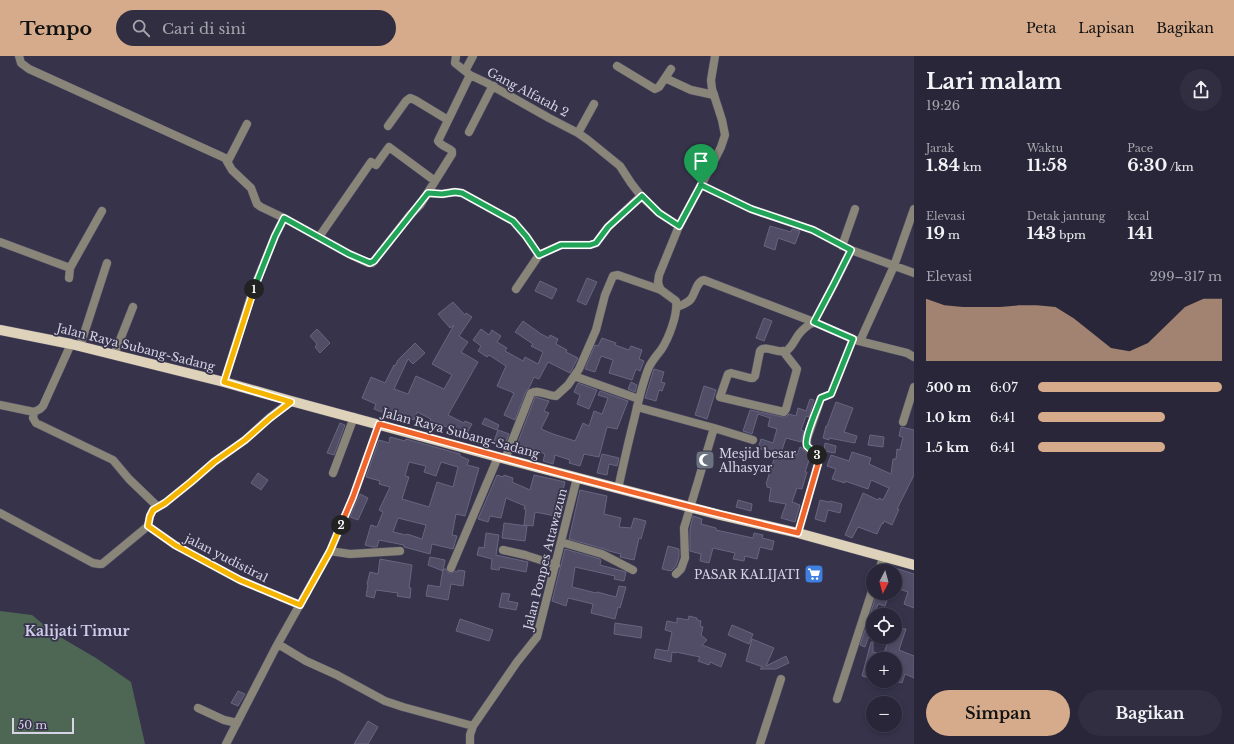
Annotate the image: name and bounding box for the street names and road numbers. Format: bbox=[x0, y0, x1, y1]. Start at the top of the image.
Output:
street label: Gang Alfatah 2 bbox=[485, 64, 571, 120]
street label: Jalan Raya Subang-Sadang bbox=[53, 320, 217, 374]
street label: Jalan Raya Subang-Sadang bbox=[379, 404, 542, 461]
street label: Jalan Ponpes Attawazun bbox=[520, 487, 570, 633]
street label: jalan yudistira1 bbox=[181, 530, 271, 586]

